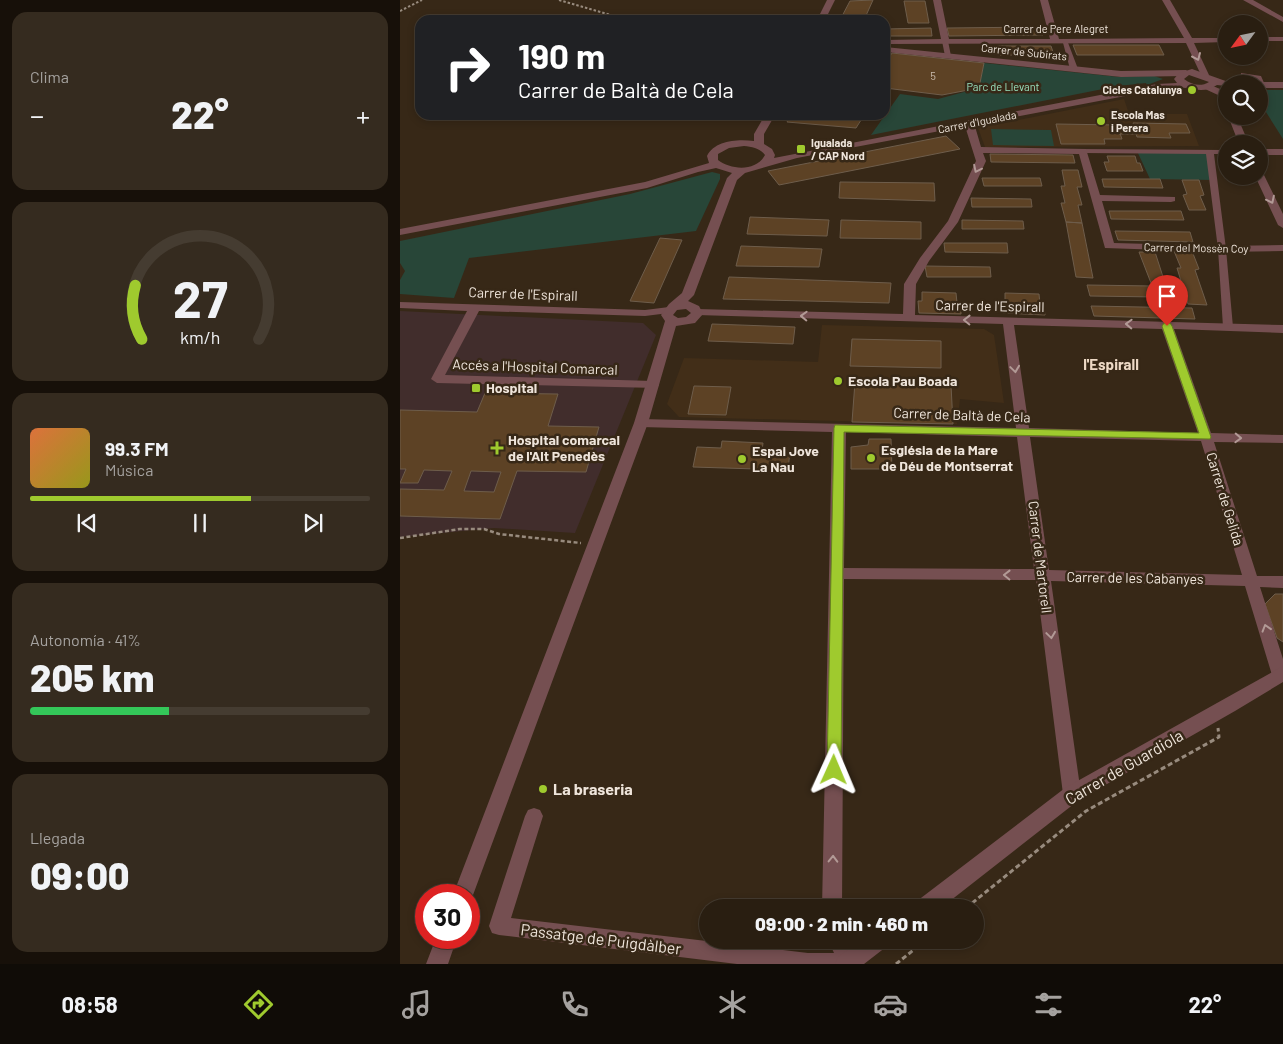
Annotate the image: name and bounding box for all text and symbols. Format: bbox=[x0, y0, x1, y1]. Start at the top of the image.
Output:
north arrow bbox=[1218, 15, 1268, 65]
map controls bbox=[1218, 15, 1268, 185]
street label: Carrer de Pere Alegret bbox=[1003, 22, 1109, 35]
text: 190 m bbox=[518, 34, 605, 76]
icon: right bbox=[435, 35, 500, 100]
street label: Carrer de Subirats bbox=[980, 41, 1068, 62]
one-way arrow bbox=[1190, 52, 1201, 61]
text: Clima bbox=[30, 67, 69, 86]
house number: 5 bbox=[930, 69, 936, 82]
button: search bbox=[1218, 75, 1268, 125]
text: Carrer de Baltà de Cela bbox=[518, 76, 734, 102]
park label: Parc de Llevant bbox=[966, 80, 1040, 93]
place label: Cicles Catalunya bbox=[1102, 83, 1182, 96]
marker: Cicles Catalunya bbox=[1186, 84, 1198, 96]
text: 22° bbox=[171, 91, 229, 137]
text: − bbox=[30, 98, 44, 132]
text: + bbox=[356, 98, 370, 132]
street label: Carrer d'Igualada bbox=[937, 108, 1017, 135]
place label: Escola Mas i Perera bbox=[1111, 108, 1165, 134]
marker: Escola Mas i Perera bbox=[1095, 115, 1107, 127]
button: layers bbox=[1218, 135, 1268, 185]
place label: Igualada / CAP Nord bbox=[811, 136, 865, 162]
marker: Igualada / CAP Nord bbox=[795, 143, 807, 155]
one-way arrow bbox=[973, 164, 983, 173]
one-way arrow bbox=[1265, 195, 1275, 204]
street label: Carrer del Mossèn Coy bbox=[1144, 240, 1248, 255]
text: 27 bbox=[173, 266, 228, 328]
pin bbox=[1146, 275, 1188, 326]
icon: arrive bbox=[1153, 282, 1181, 310]
street label: Carrer de l'Espirall bbox=[468, 283, 578, 304]
street label: Carrer de l'Espirall bbox=[935, 296, 1045, 315]
one-way arrow bbox=[800, 310, 808, 321]
one-way arrow bbox=[963, 315, 970, 325]
one-way arrow bbox=[1125, 319, 1133, 330]
text: km/h bbox=[180, 326, 220, 348]
street label: Accés a l'Hospital Comarcal bbox=[452, 355, 618, 378]
district label: l'Espirall bbox=[1083, 355, 1139, 373]
one-way arrow bbox=[1009, 366, 1020, 374]
place label: Escola Pau Boada bbox=[848, 372, 957, 389]
marker: Escola Pau Boada bbox=[832, 375, 844, 387]
place label: Hospital bbox=[486, 379, 537, 396]
marker: Hospital bbox=[470, 382, 482, 394]
street label: Carrer de Baltà de Cela bbox=[893, 404, 1031, 425]
place label: Hospital comarcal de l'Alt Penedès bbox=[508, 431, 620, 464]
one-way arrow bbox=[1234, 433, 1242, 443]
text: 99.3 FM bbox=[105, 437, 169, 460]
marker: Hospital comarcal de l'Alt Penedès bbox=[490, 441, 504, 455]
place label: Església de la Mare de Déu de Montserrat bbox=[881, 441, 1013, 474]
place label: Espai Jove La Nau bbox=[752, 442, 819, 475]
street label: Carrer de Gelida bbox=[1203, 450, 1248, 548]
marker: Església de la Mare de Déu de Montserrat bbox=[865, 452, 877, 464]
marker: Espai Jove La Nau bbox=[736, 453, 748, 465]
text: Música bbox=[105, 460, 153, 479]
street label: Carrer de Martorell bbox=[1025, 500, 1056, 614]
icon: previous bbox=[73, 509, 101, 537]
icon: pause bbox=[186, 509, 214, 537]
icon: next bbox=[299, 509, 327, 537]
street label: Carrer de les Cabanyes bbox=[1066, 568, 1204, 587]
one-way arrow bbox=[1003, 570, 1010, 580]
one-way arrow bbox=[1261, 625, 1271, 633]
text: Autonomía · 41% bbox=[30, 630, 141, 649]
one-way arrow bbox=[1045, 630, 1055, 639]
text: 205 km bbox=[30, 654, 154, 700]
street label: Carrer de Guardiola bbox=[1061, 725, 1186, 808]
position arrow bbox=[807, 743, 859, 795]
place label: La braseria bbox=[553, 779, 633, 798]
marker: La braseria bbox=[537, 783, 549, 795]
text: Llegada bbox=[30, 828, 85, 847]
text: 09:00 bbox=[30, 852, 130, 898]
one-way arrow bbox=[828, 855, 838, 862]
speed limit sign: 30 bbox=[415, 884, 480, 949]
text: 09:00 · 2 min · 460 m bbox=[755, 912, 928, 935]
street label: Passatge de Puigdàlber bbox=[520, 919, 683, 958]
icon: directions bbox=[241, 987, 276, 1022]
icon: music bbox=[399, 987, 434, 1022]
icon: phone bbox=[557, 987, 592, 1022]
icon: climate bbox=[715, 987, 750, 1022]
icon: car bbox=[873, 987, 908, 1022]
icon: filters bbox=[1031, 987, 1066, 1022]
text: 08:58 bbox=[61, 991, 118, 1017]
text: 22° bbox=[1188, 991, 1221, 1017]

